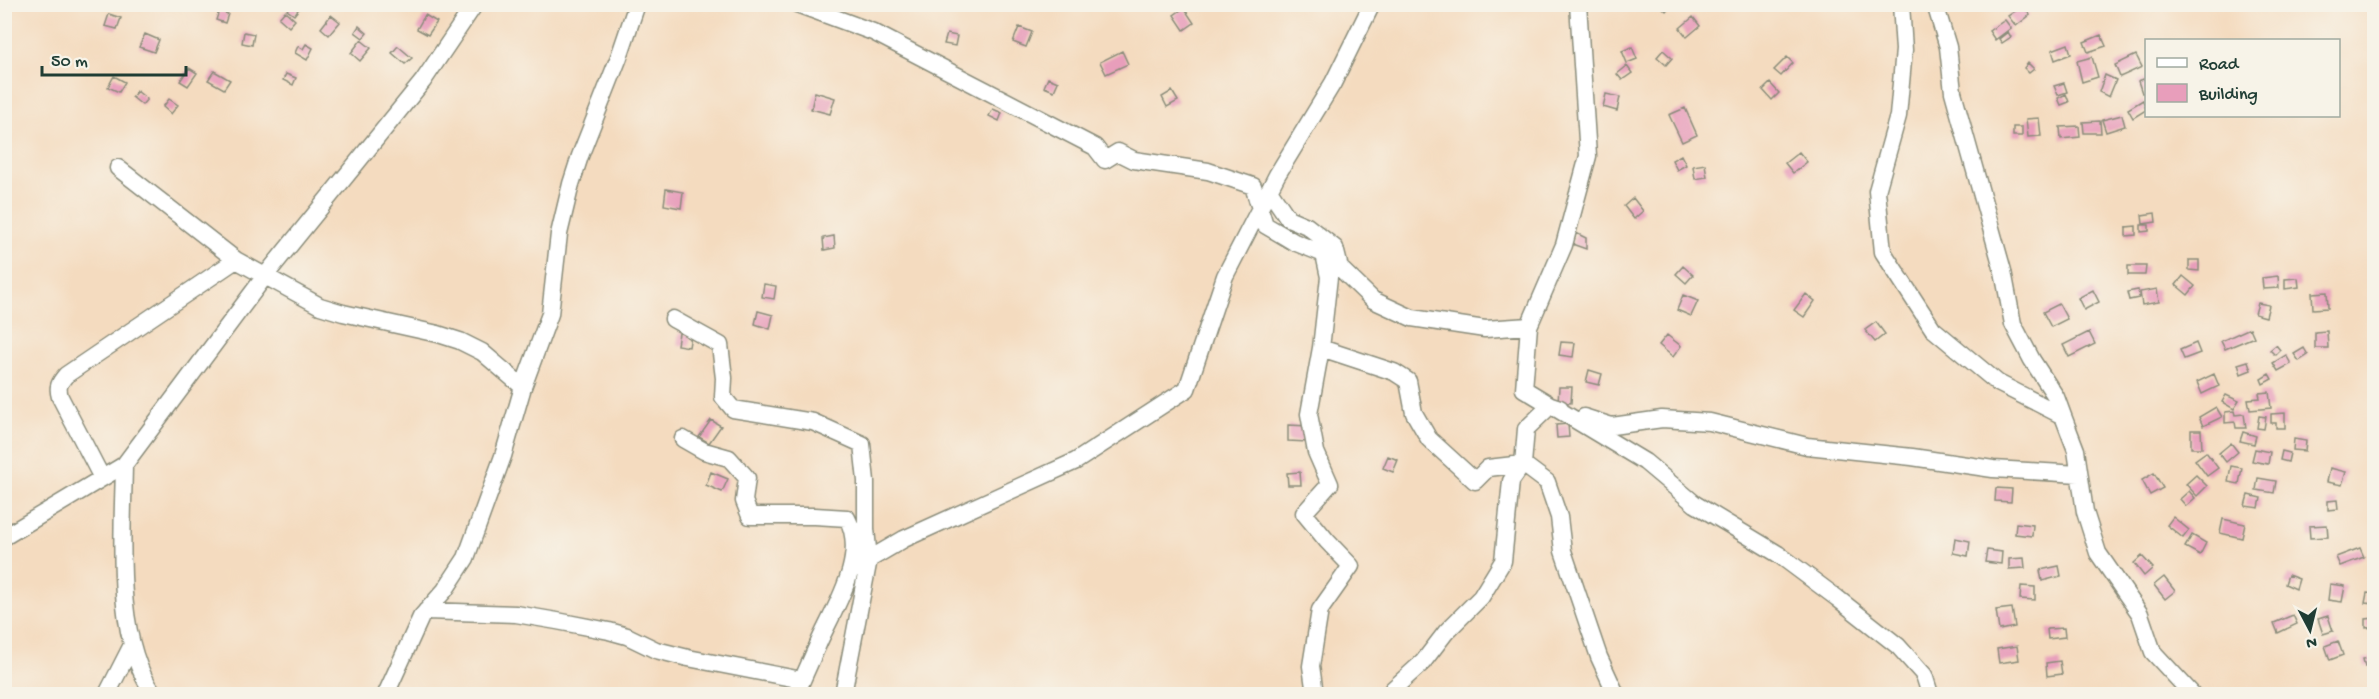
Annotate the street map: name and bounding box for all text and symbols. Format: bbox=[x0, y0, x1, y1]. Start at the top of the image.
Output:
scale bar bbox=[42, 39, 186, 77]
legend bbox=[2145, 39, 2340, 117]
text: 50 m bbox=[51, 52, 88, 73]
text: Road bbox=[2199, 55, 2240, 76]
text: Building bbox=[2198, 85, 2258, 106]
north arrow bbox=[2280, 600, 2340, 660]
text: N bbox=[2305, 631, 2318, 652]

